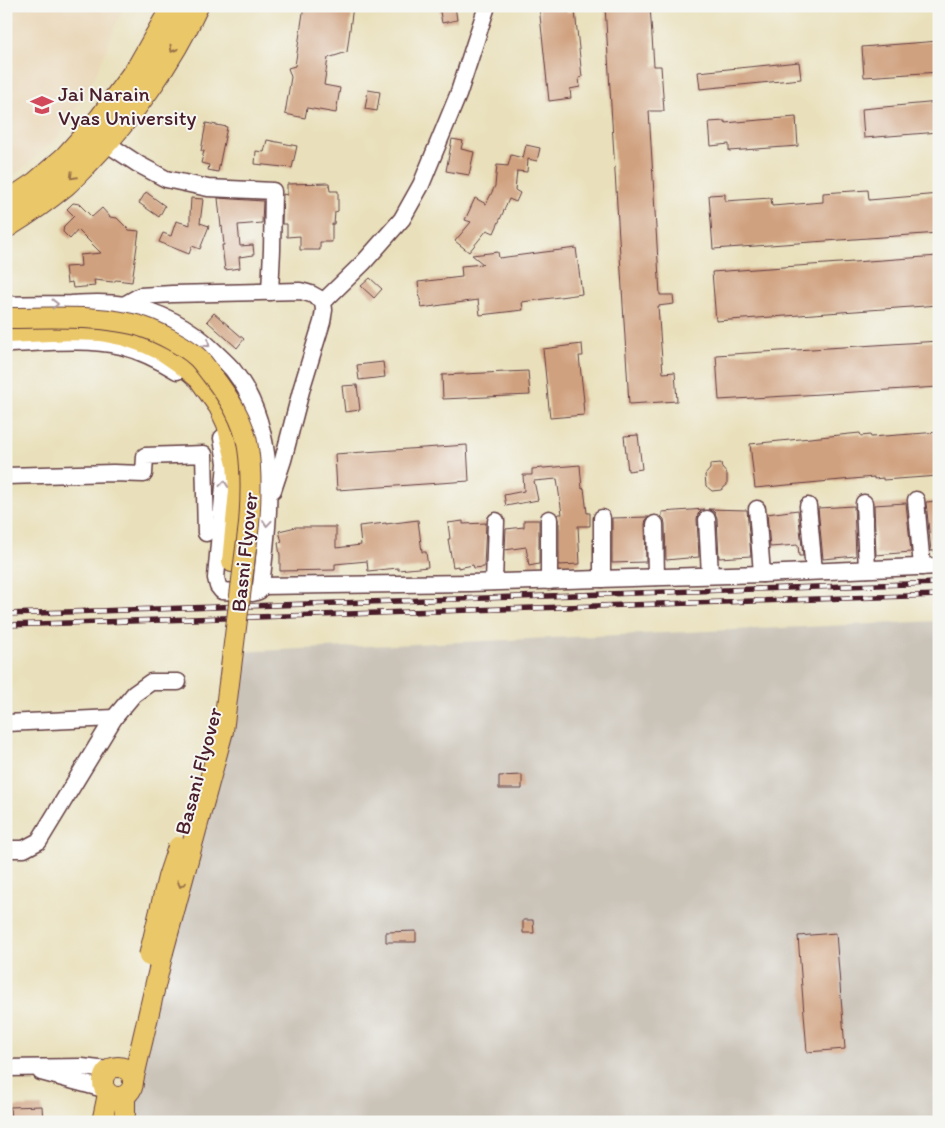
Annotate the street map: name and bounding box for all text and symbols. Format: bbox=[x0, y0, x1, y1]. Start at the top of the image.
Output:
one-way arrow bbox=[169, 44, 179, 53]
place label: Jai Narain Vyas University bbox=[58, 81, 197, 130]
school or university icon: Jai Narain Vyas University bbox=[29, 92, 55, 118]
one-way arrow bbox=[70, 171, 79, 180]
one-way arrow bbox=[52, 299, 59, 309]
one-way arrow bbox=[202, 338, 211, 347]
one-way arrow bbox=[219, 479, 230, 487]
street label: Basni Flyover bbox=[225, 490, 263, 613]
one-way arrow bbox=[262, 519, 273, 527]
street label: Basani Flyover bbox=[169, 704, 227, 837]
one-way arrow bbox=[177, 879, 187, 887]

